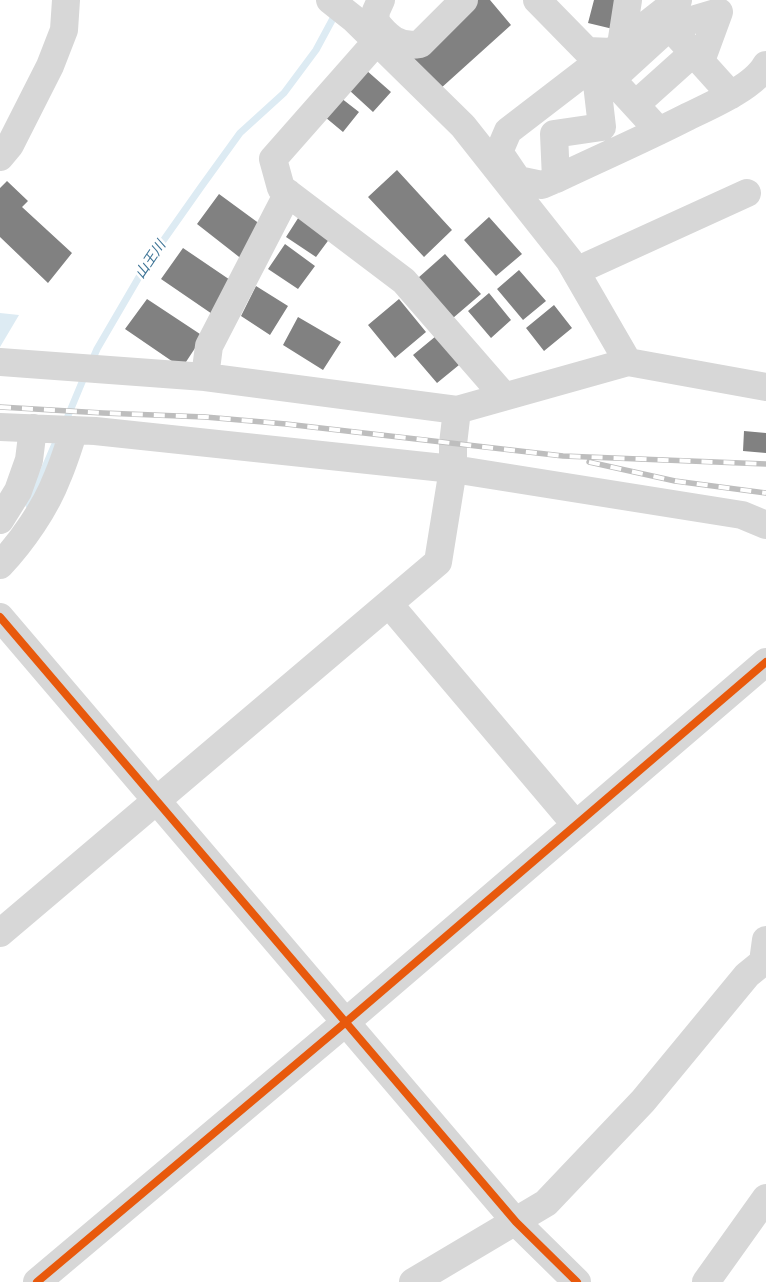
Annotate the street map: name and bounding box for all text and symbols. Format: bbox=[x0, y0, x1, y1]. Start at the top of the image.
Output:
water label: 山王川 bbox=[132, 238, 170, 282]

